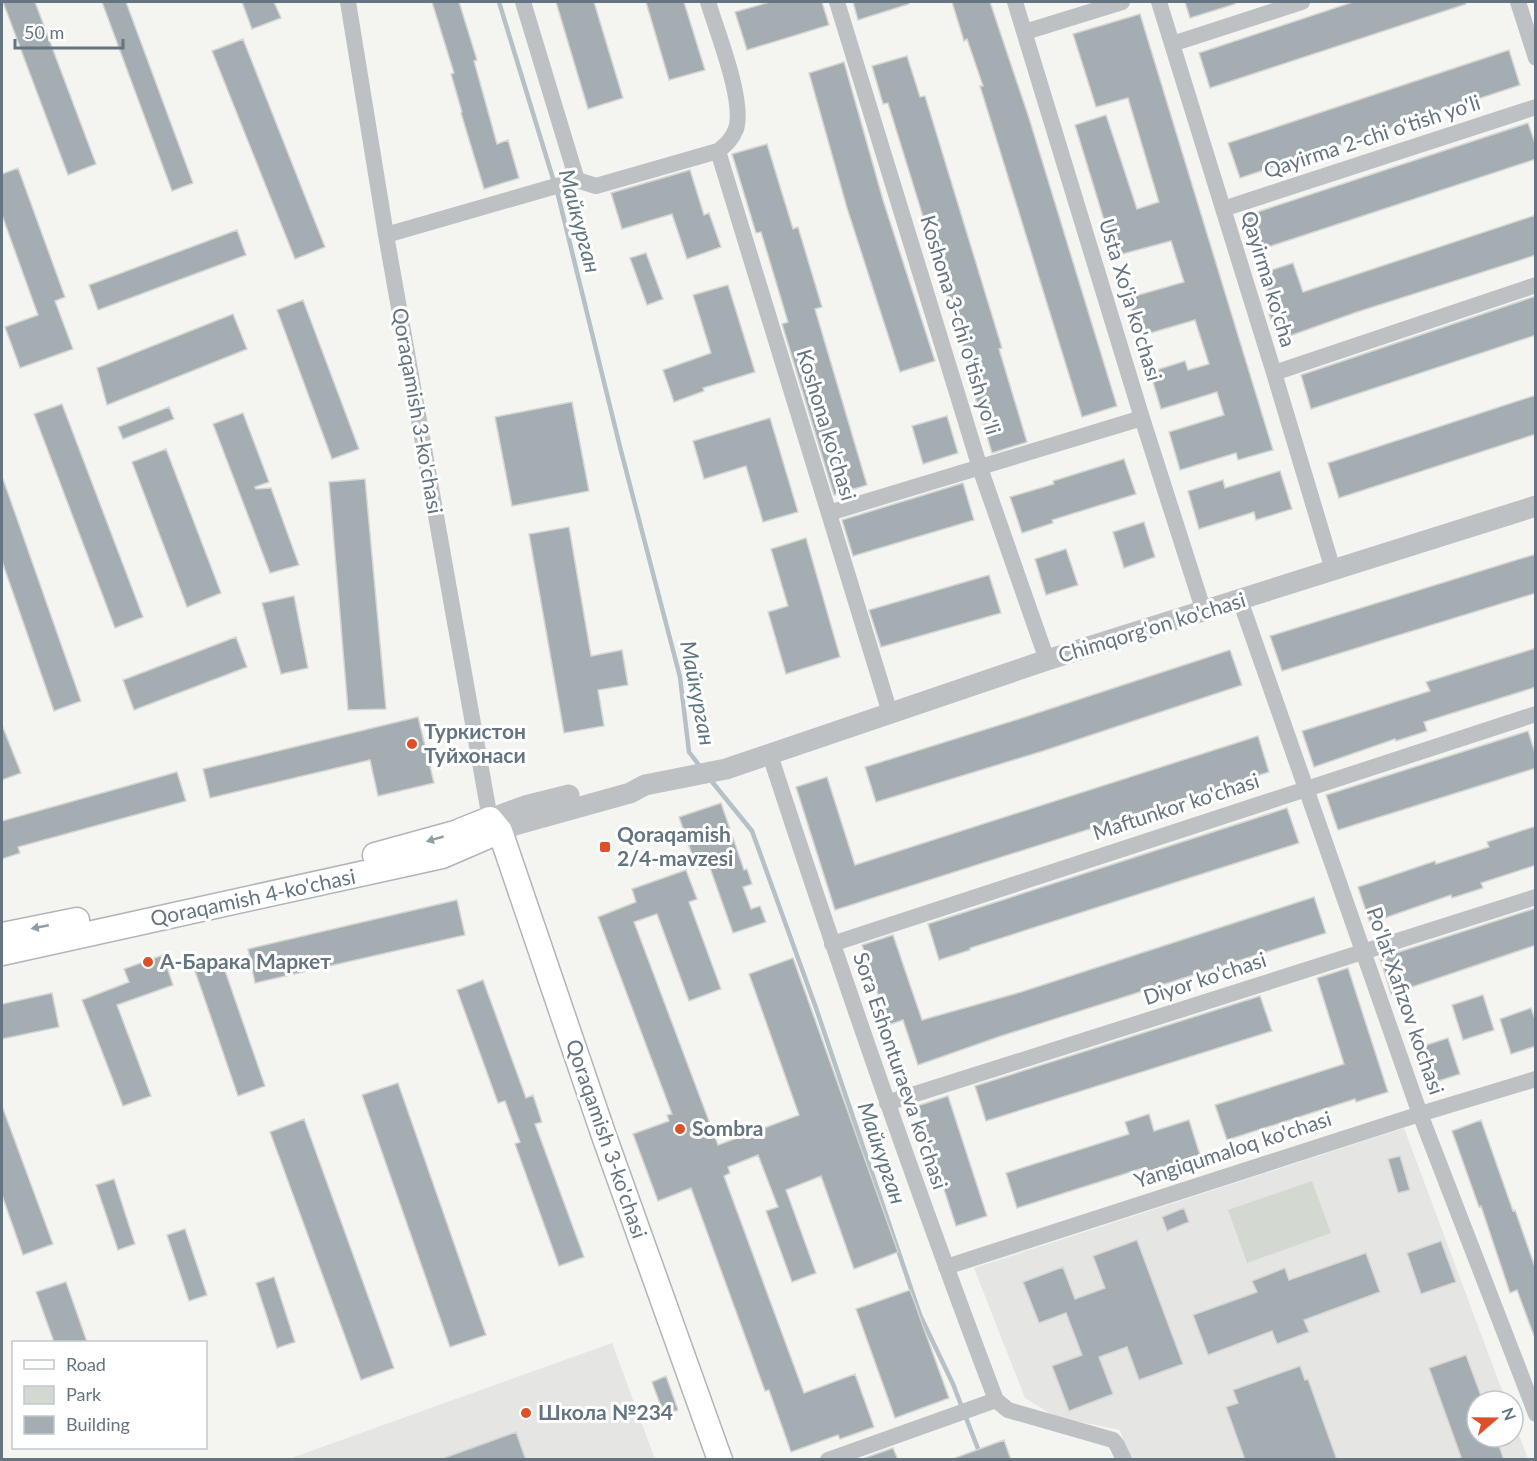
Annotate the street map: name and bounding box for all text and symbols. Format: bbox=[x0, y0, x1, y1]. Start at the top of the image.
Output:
scale bar bbox=[15, 12, 123, 50]
text: 50 m bbox=[24, 21, 64, 43]
street label: Qayirma 2-chi o'tish yo'li bbox=[1260, 89, 1483, 182]
water label: Майкурган bbox=[554, 166, 607, 276]
street label: Qayirma ko'cha bbox=[1237, 208, 1302, 350]
street label: Koshona 3-chi o'tish yo'li bbox=[916, 212, 1007, 437]
street label: Usta Xo'ja ko'chasi bbox=[1095, 215, 1168, 384]
street label: Qoraqamish 3-ko'chasi bbox=[388, 306, 449, 516]
street label: Koshona ko'chasi bbox=[793, 346, 862, 503]
street label: Chimqorg'on ko'chasi bbox=[1055, 586, 1248, 667]
water label: Майкурган bbox=[675, 638, 722, 748]
place label: Туркистон Туйхонаси bbox=[424, 718, 526, 767]
marker: Туркистон Туйхонаси bbox=[405, 737, 419, 751]
street label: Maftunkor ko'chasi bbox=[1089, 767, 1262, 844]
place label: Qoraqamish 2/4-mavzesi bbox=[617, 821, 733, 870]
one-way arrow bbox=[426, 835, 444, 844]
marker: Qoraqamish 2/4-mavzesi bbox=[598, 840, 612, 854]
street label: Qoraqamish 4-ko'chasi bbox=[148, 863, 357, 930]
street label: Po'lat Xafizov kochasi bbox=[1363, 903, 1450, 1098]
one-way arrow bbox=[31, 923, 49, 933]
street label: Diyor ko'chasi bbox=[1140, 946, 1269, 1009]
place label: А-Барака Маркет bbox=[159, 948, 331, 973]
street label: Sora Eshonturaeva ko'chasi bbox=[849, 949, 954, 1192]
marker: А-Барака Маркет bbox=[141, 955, 155, 969]
street label: Qoraqamish 3-ko'chasi bbox=[562, 1036, 653, 1241]
water label: Майкурган bbox=[852, 1098, 913, 1207]
street label: Yangiqumaloq ko'chasi bbox=[1131, 1105, 1334, 1192]
place label: Sombra bbox=[692, 1115, 763, 1140]
marker: Sombra bbox=[673, 1122, 687, 1136]
legend bbox=[12, 1341, 207, 1449]
text: Road bbox=[66, 1353, 106, 1375]
text: Park bbox=[66, 1383, 102, 1405]
north arrow bbox=[1465, 1389, 1525, 1449]
place label: Школа №234 bbox=[538, 1399, 673, 1424]
text: N bbox=[1499, 1405, 1521, 1423]
marker: Школа №234 bbox=[519, 1406, 533, 1420]
text: Building bbox=[66, 1413, 130, 1435]

